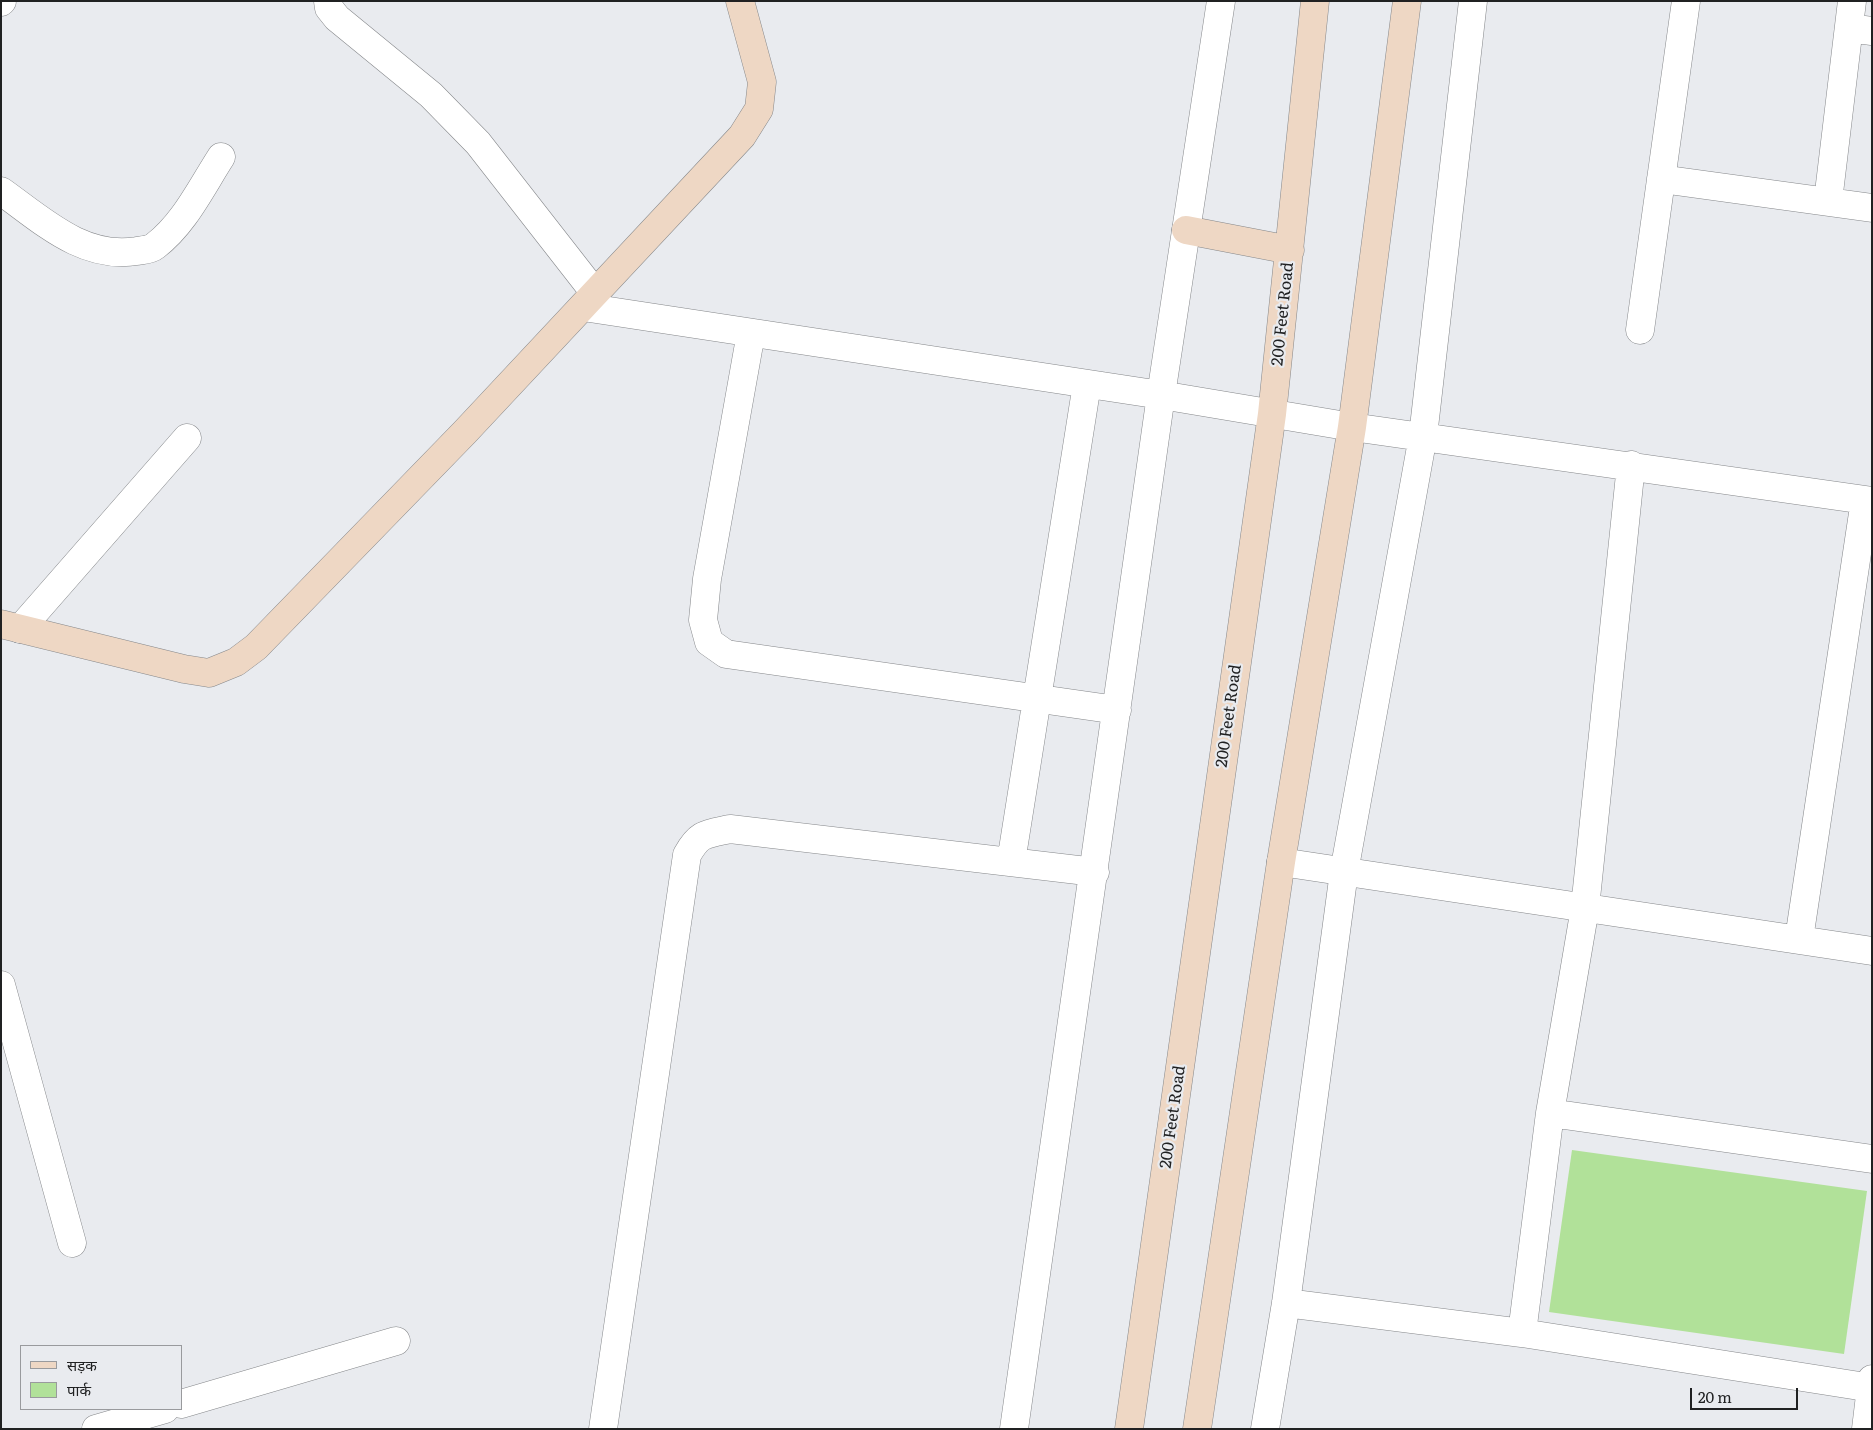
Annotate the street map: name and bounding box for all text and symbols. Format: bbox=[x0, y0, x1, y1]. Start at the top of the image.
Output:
street label: 200 Feet Road bbox=[1268, 261, 1298, 367]
street label: 200 Feet Road bbox=[1212, 663, 1246, 769]
street label: 200 Feet Road bbox=[1156, 1064, 1190, 1170]
legend bbox=[20, 1345, 182, 1410]
text: सड़क bbox=[67, 1353, 97, 1376]
text: पार्क bbox=[67, 1378, 91, 1401]
scale bar bbox=[1693, 1378, 1800, 1410]
text: 20 m bbox=[1698, 1385, 1732, 1408]

